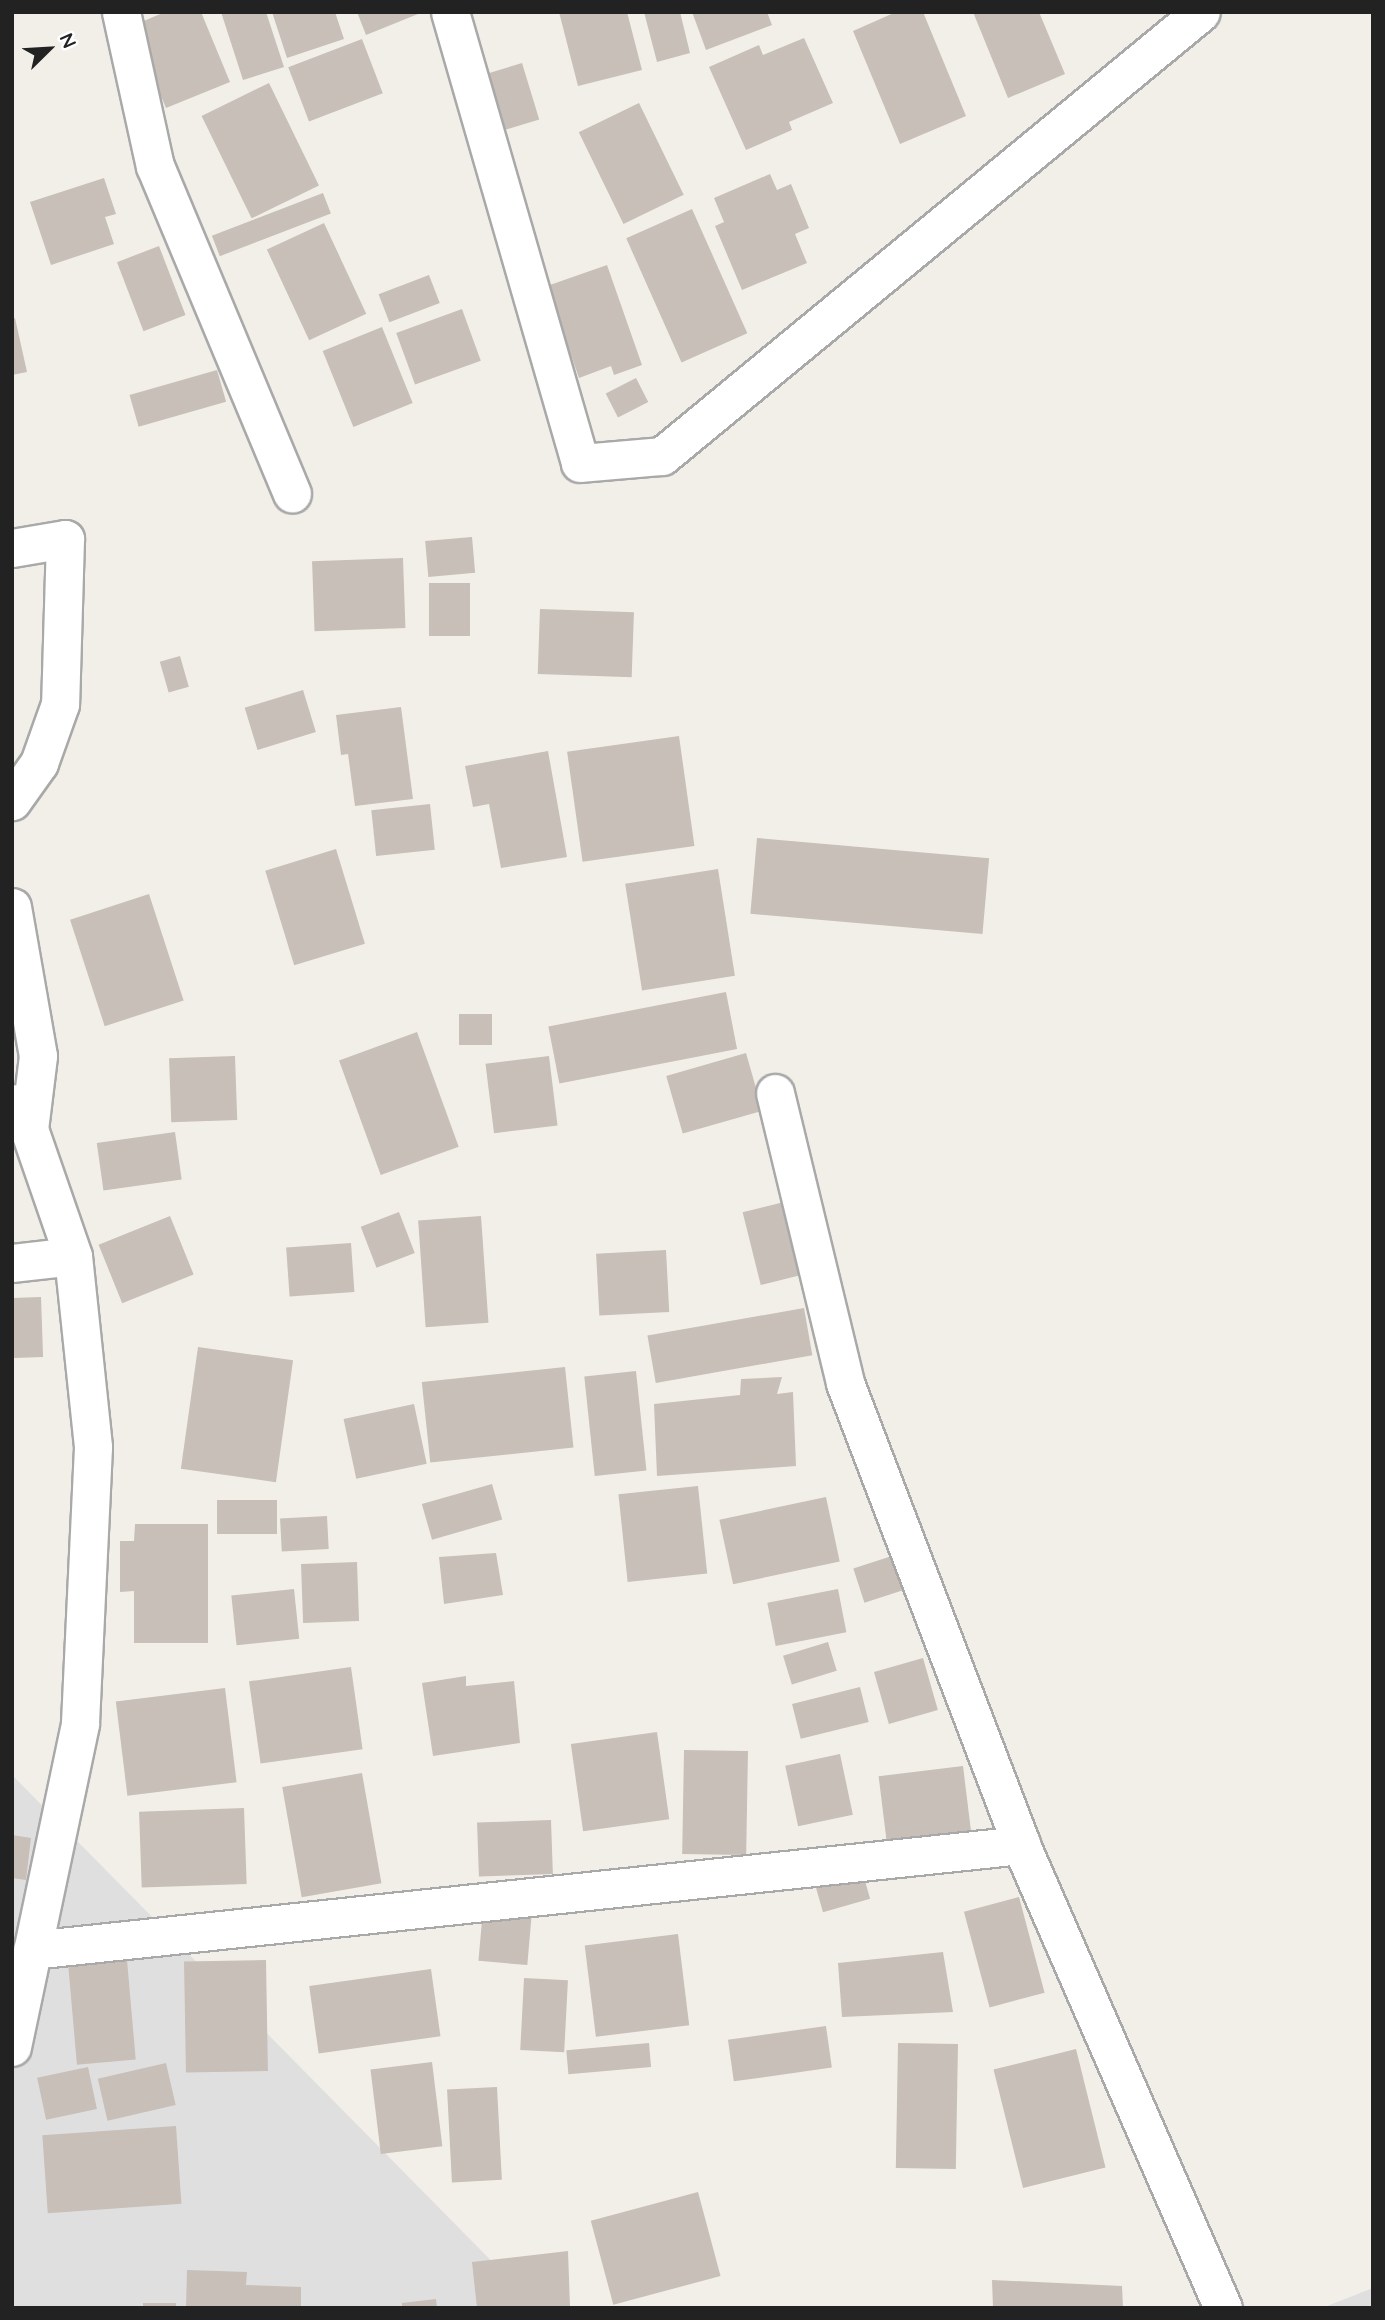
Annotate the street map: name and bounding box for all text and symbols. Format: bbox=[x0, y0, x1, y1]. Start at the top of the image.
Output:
north arrow bbox=[14, 14, 84, 84]
text: N bbox=[54, 29, 82, 52]

